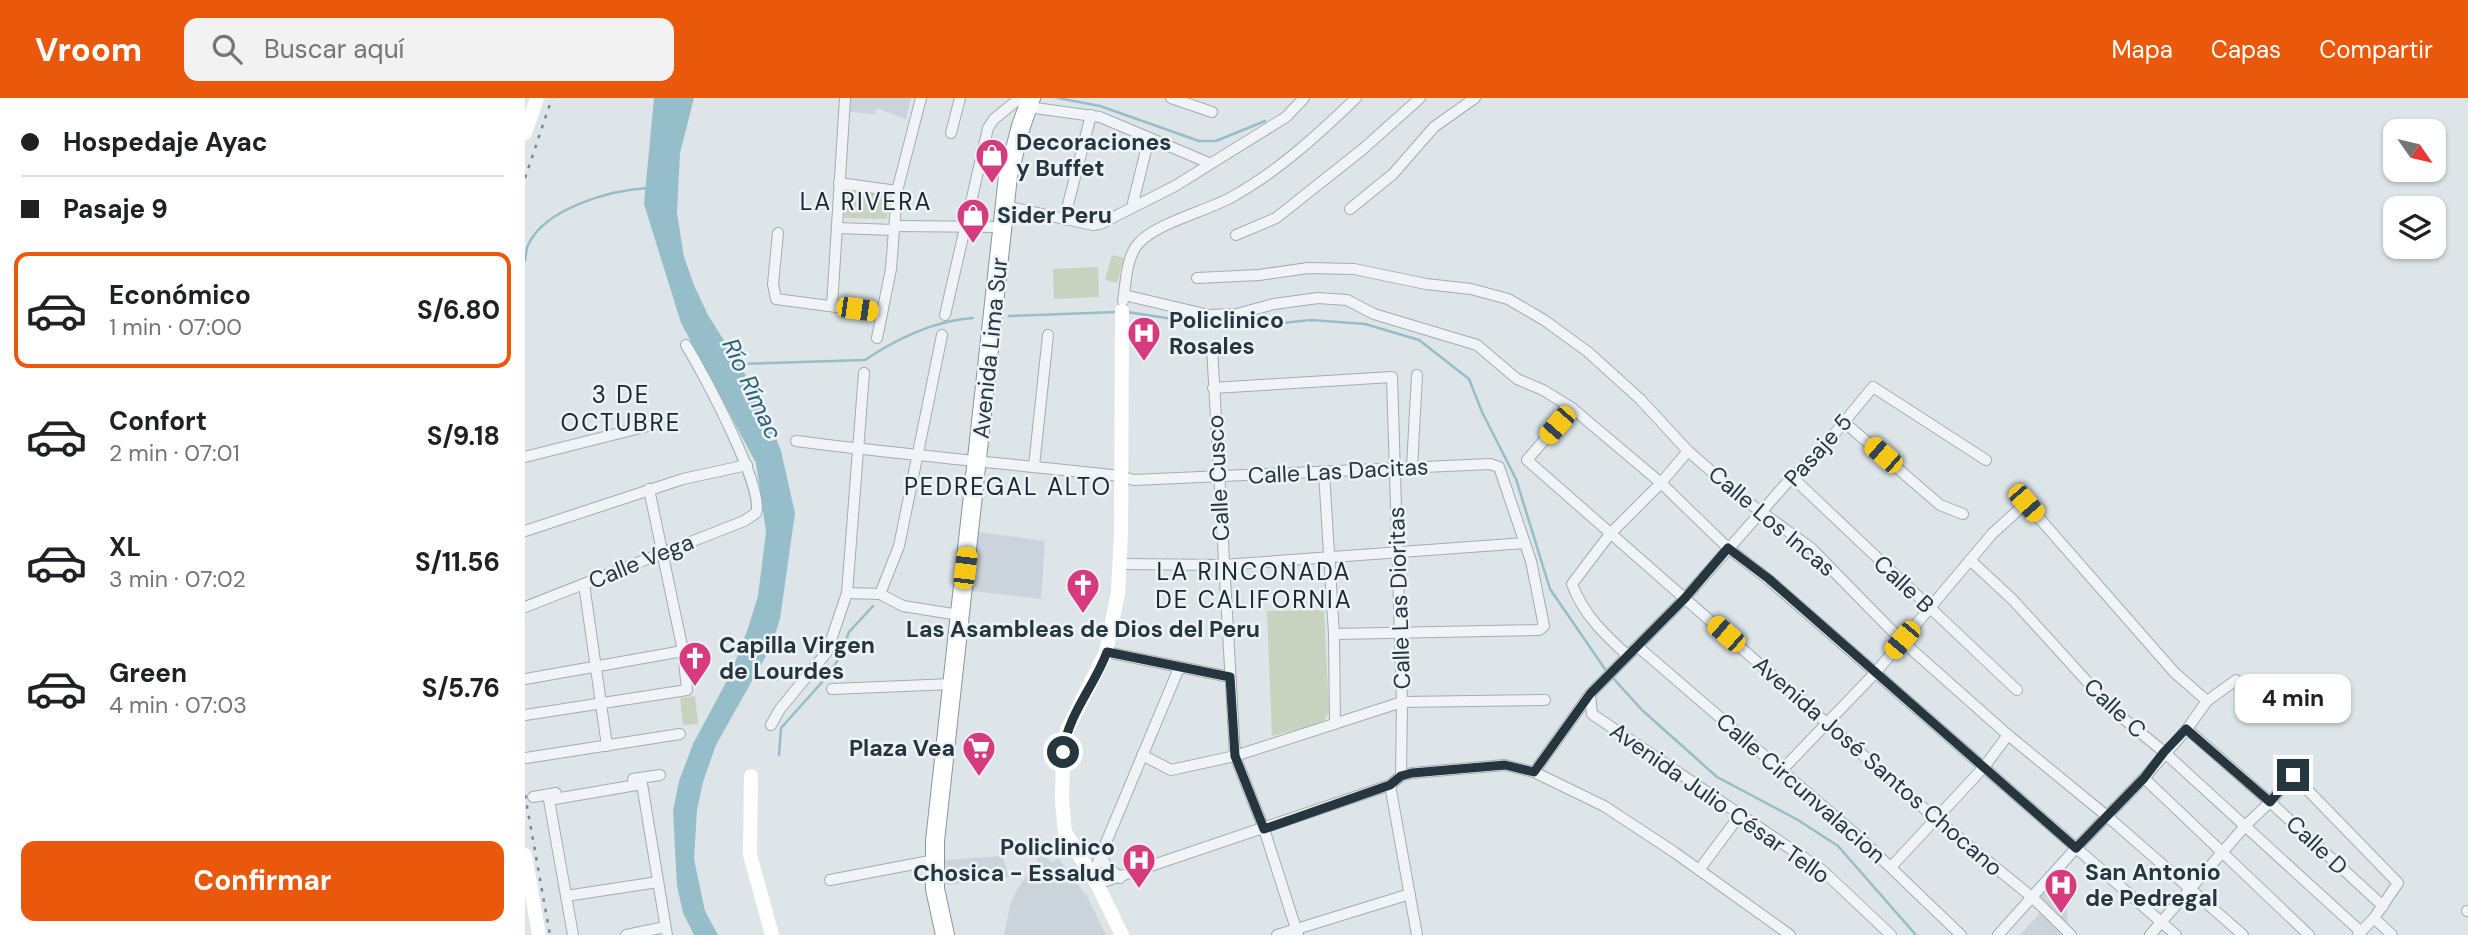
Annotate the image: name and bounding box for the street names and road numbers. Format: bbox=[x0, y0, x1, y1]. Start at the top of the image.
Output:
street label: Avenida Lima Sur bbox=[966, 256, 1014, 440]
street label: Pasaje 5 bbox=[1777, 407, 1859, 493]
street label: Calle Cusco bbox=[1200, 414, 1236, 542]
street label: Calle Las Dacitas bbox=[1247, 451, 1429, 491]
street label: Calle Los Incas bbox=[1702, 459, 1842, 583]
street label: Calle Las Dioritas bbox=[1381, 506, 1417, 690]
street label: Calle Vega bbox=[584, 526, 698, 596]
street label: Calle B bbox=[1867, 548, 1941, 620]
street label: Avenida José Santos Chocano bbox=[1747, 649, 2009, 883]
street label: Calle C bbox=[2077, 671, 2153, 745]
street label: Calle Circunvalacion bbox=[1710, 706, 1892, 870]
street label: Avenida Julio César Tello bbox=[1604, 716, 1836, 890]
street label: Calle D bbox=[2280, 809, 2354, 881]

